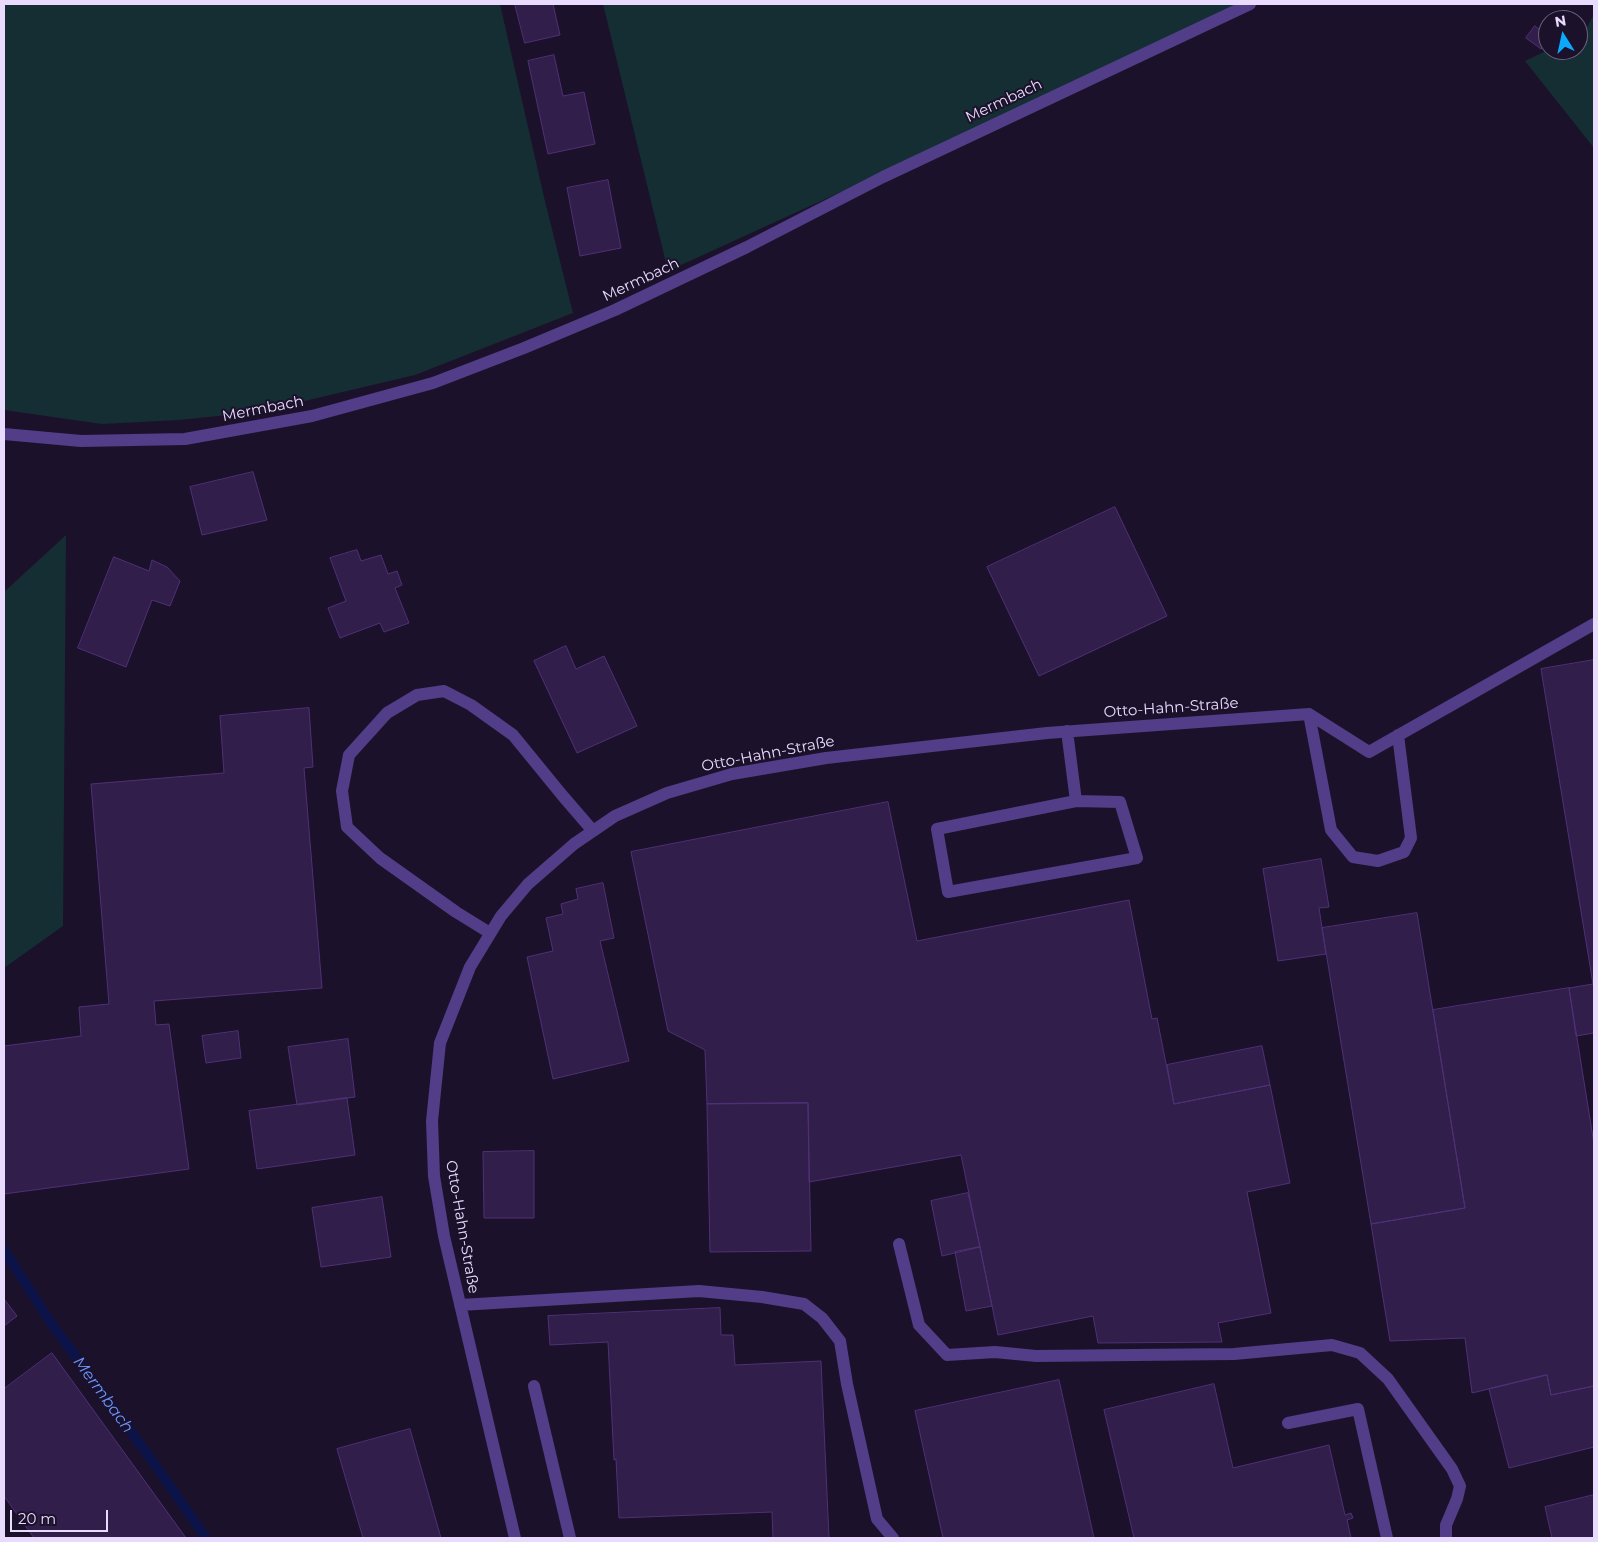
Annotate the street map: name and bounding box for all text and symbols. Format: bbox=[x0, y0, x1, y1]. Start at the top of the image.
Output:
north arrow bbox=[1538, 10, 1588, 60]
text: N bbox=[1553, 11, 1568, 31]
street label: Mermbach bbox=[963, 75, 1045, 127]
street label: Mermbach bbox=[600, 254, 682, 306]
street label: Mermbach bbox=[221, 392, 305, 426]
street label: Otto-Hahn-Straße bbox=[1103, 694, 1239, 722]
street label: Otto-Hahn-Straße bbox=[700, 732, 836, 776]
street label: Otto-Hahn-Straße bbox=[441, 1159, 483, 1295]
water label: Mermbach bbox=[69, 1353, 137, 1437]
scale bar bbox=[12, 1500, 110, 1532]
text: 20 m bbox=[18, 1509, 56, 1528]

